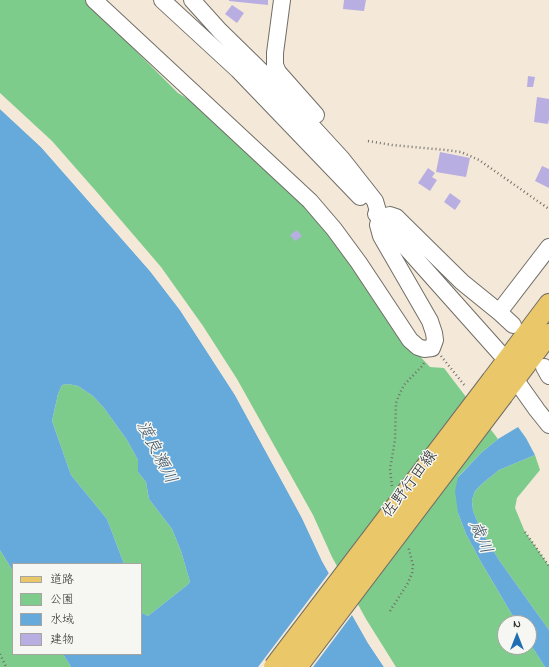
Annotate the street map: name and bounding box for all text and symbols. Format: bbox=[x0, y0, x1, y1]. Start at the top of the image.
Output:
water label: 渡良瀬川 bbox=[130, 418, 180, 488]
street label: 佐野行田線 bbox=[379, 447, 443, 523]
water label: 歳川 bbox=[463, 518, 495, 558]
legend bbox=[12, 563, 142, 655]
text: 道路 bbox=[50, 571, 74, 589]
text: 公園 bbox=[50, 591, 74, 609]
text: 水域 bbox=[50, 611, 74, 629]
north arrow bbox=[497, 615, 537, 655]
text: N bbox=[513, 616, 521, 632]
text: 建物 bbox=[50, 631, 74, 649]

